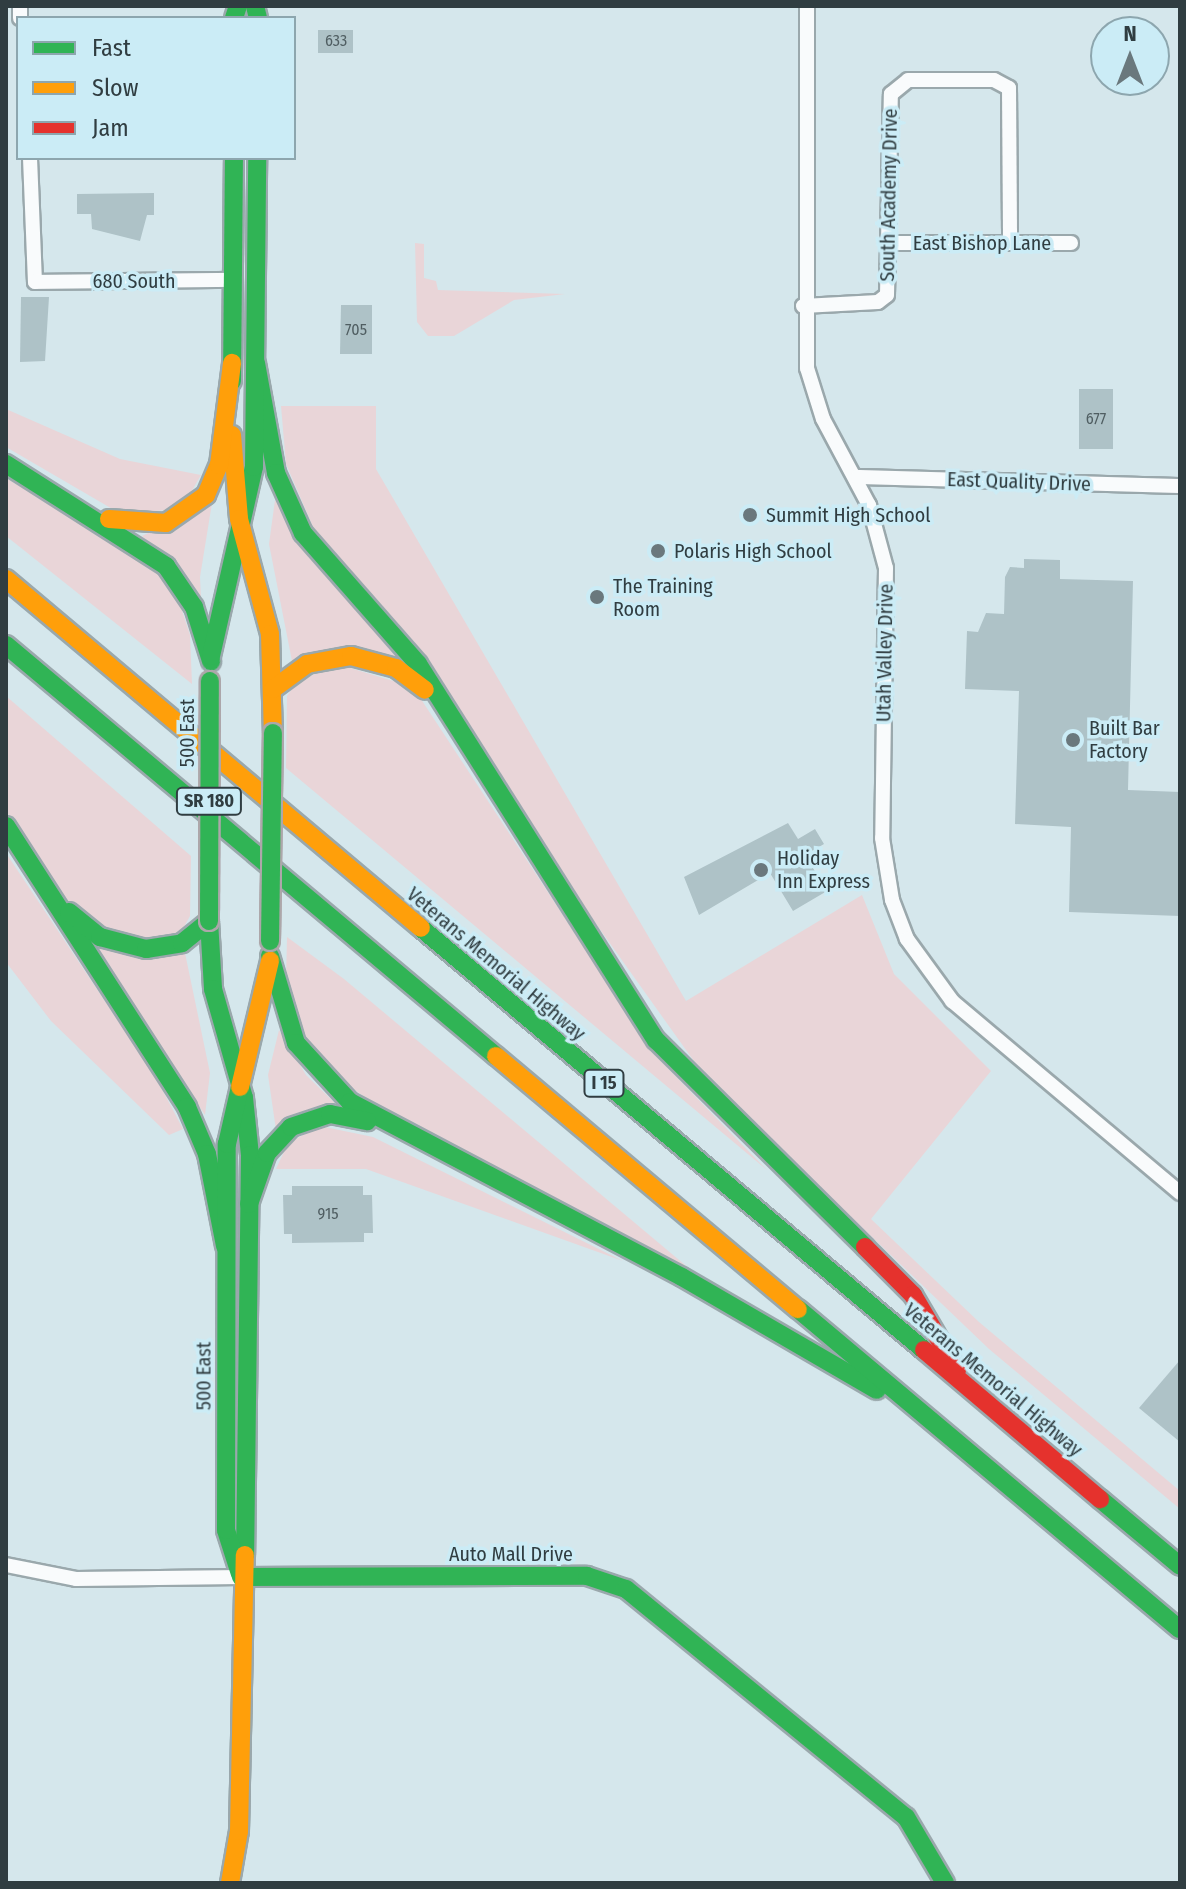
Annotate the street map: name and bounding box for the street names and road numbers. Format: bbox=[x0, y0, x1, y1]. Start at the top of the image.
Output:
street label: South Academy Drive bbox=[875, 108, 903, 282]
street label: East Bishop Lane bbox=[913, 231, 1051, 255]
street label: 680 South bbox=[92, 269, 176, 293]
street label: East Quality Drive bbox=[947, 467, 1091, 497]
street label: Utah Valley Drive bbox=[872, 584, 898, 722]
street label: 500 East bbox=[175, 699, 199, 767]
road number: SR 180 bbox=[175, 787, 243, 815]
street label: Veterans Memorial Highway bbox=[402, 882, 590, 1046]
road number: I 15 bbox=[582, 1069, 626, 1097]
street label: Veterans Memorial Highway bbox=[899, 1298, 1087, 1462]
street label: 500 East bbox=[192, 1342, 216, 1410]
street label: Auto Mall Drive bbox=[449, 1542, 573, 1566]

